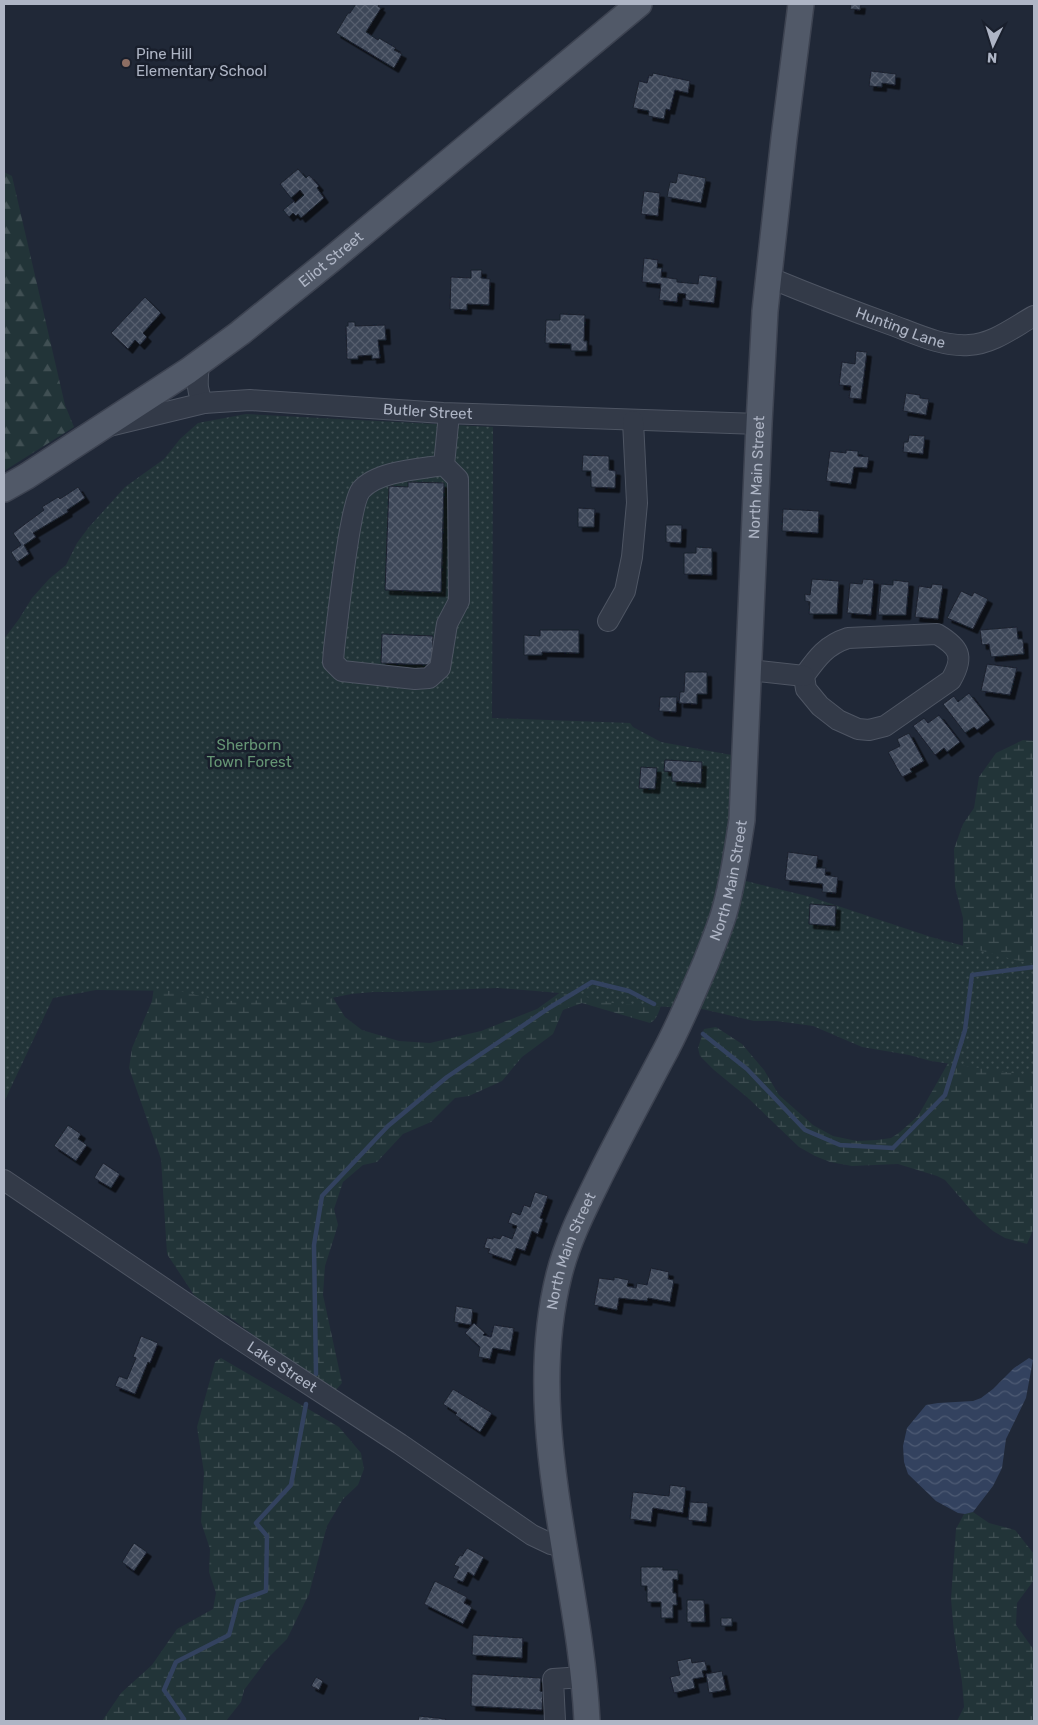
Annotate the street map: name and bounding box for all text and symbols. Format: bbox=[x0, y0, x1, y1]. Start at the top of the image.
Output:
north arrow bbox=[968, 20, 1018, 70]
place label: Pine Hill Elementary School bbox=[136, 45, 267, 80]
text: N bbox=[987, 49, 998, 66]
marker: Pine Hill Elementary School bbox=[120, 57, 132, 69]
street label: Eliot Street bbox=[295, 228, 367, 291]
street label: Hunting Lane bbox=[853, 303, 947, 352]
street label: Butler Street bbox=[383, 400, 473, 423]
street label: North Main Street bbox=[745, 415, 768, 539]
park label: Sherborn Town Forest bbox=[206, 736, 292, 771]
street label: North Main Street bbox=[706, 819, 751, 943]
street label: North Main Street bbox=[543, 1189, 600, 1311]
street label: Lake Street bbox=[244, 1338, 320, 1396]

